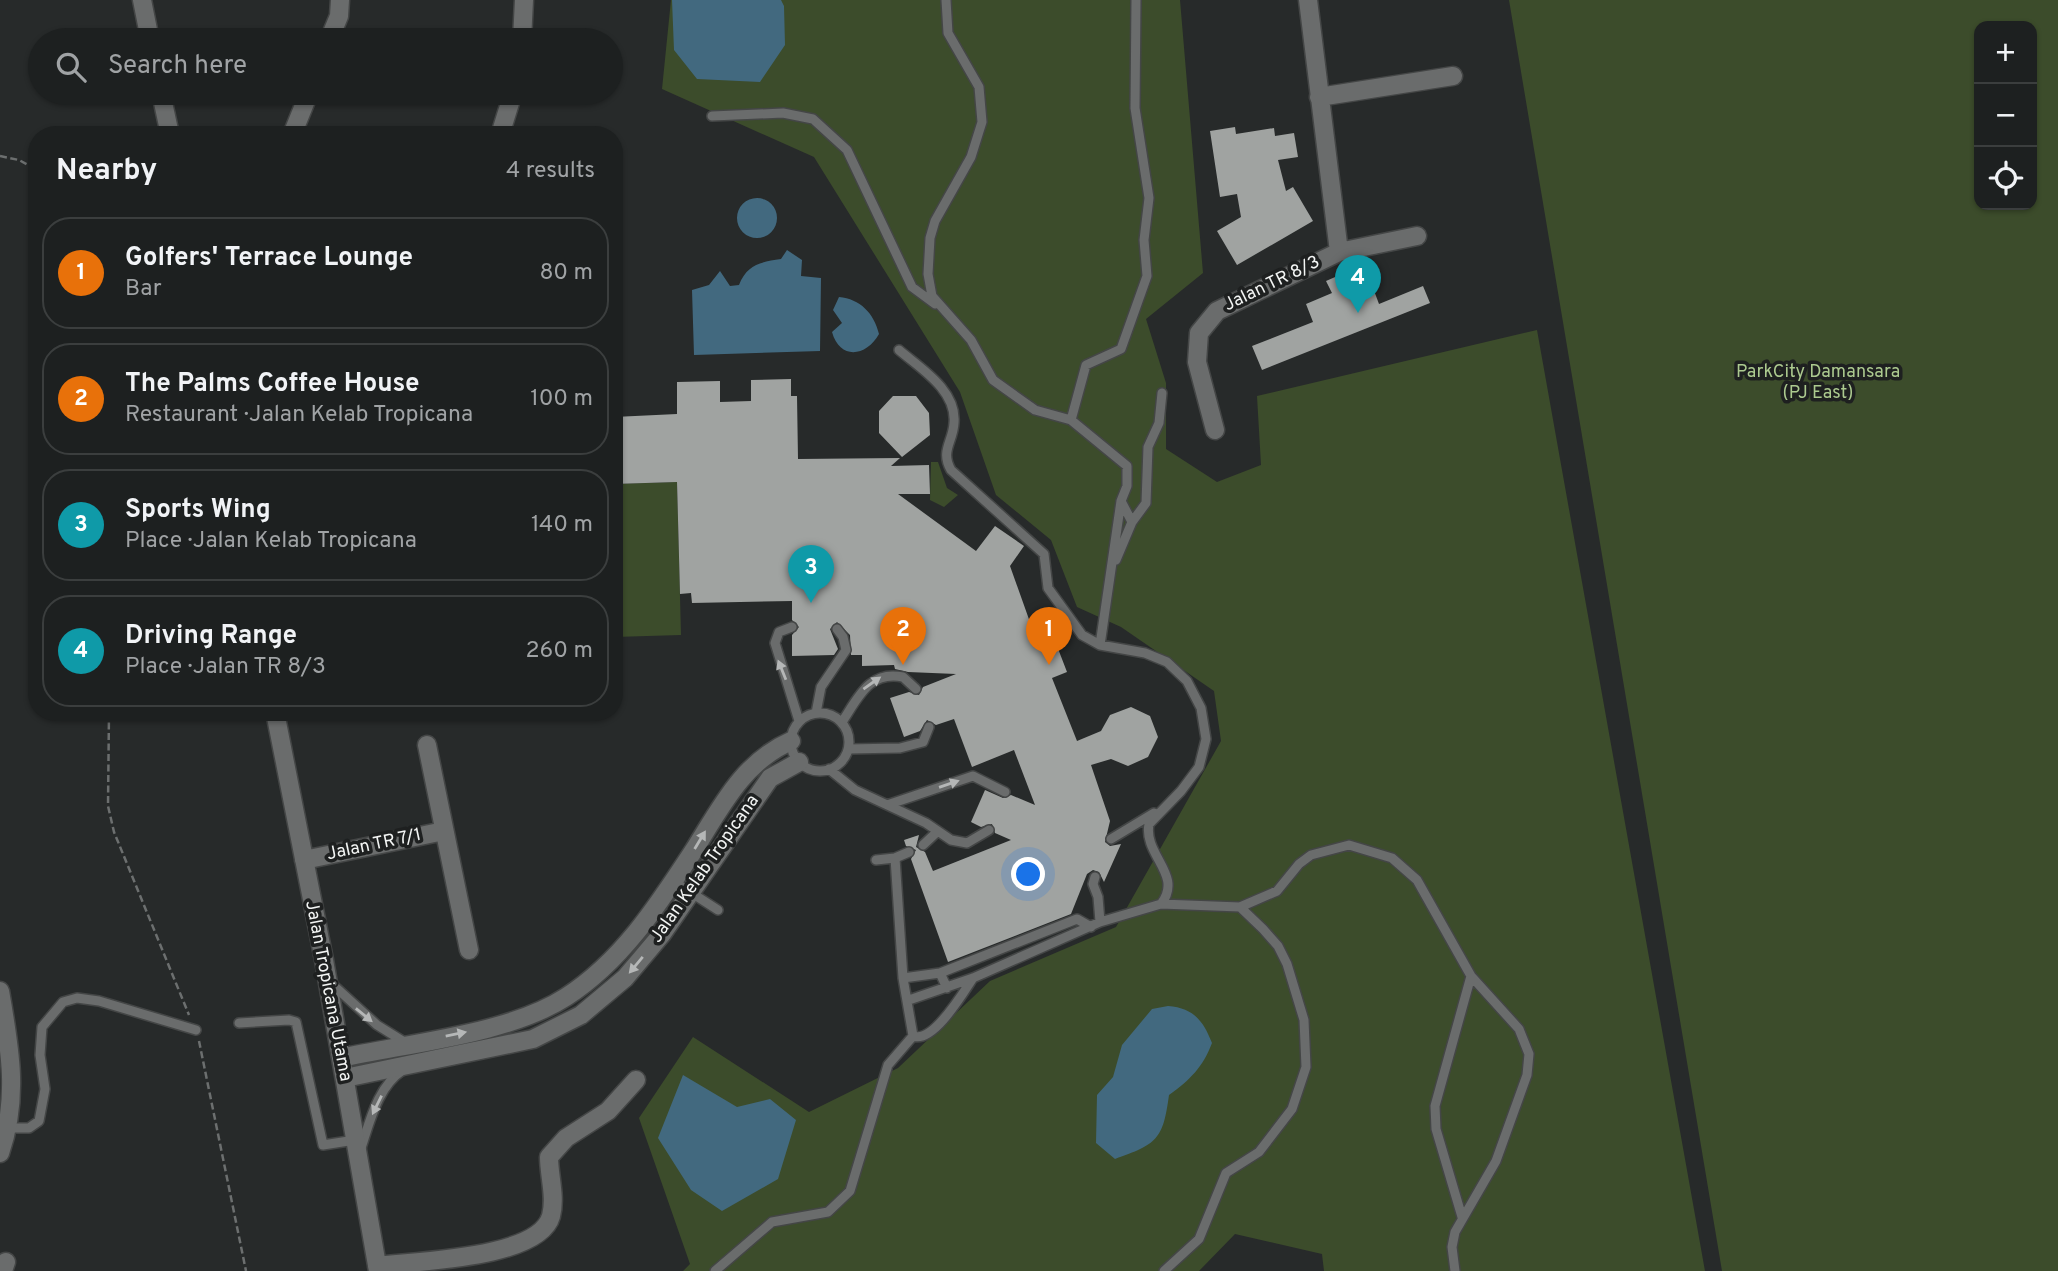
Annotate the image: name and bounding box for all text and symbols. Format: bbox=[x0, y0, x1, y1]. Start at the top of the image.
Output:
map controls bbox=[1974, 21, 2037, 210]
button: + bbox=[1974, 21, 2037, 84]
search box bbox=[28, 28, 623, 105]
icon: search bbox=[52, 48, 90, 86]
text: Search here bbox=[108, 50, 247, 83]
button: − bbox=[1974, 84, 2037, 147]
button: locate bbox=[1974, 147, 2037, 210]
text: Nearby bbox=[56, 153, 157, 190]
text: 4 results bbox=[506, 157, 595, 186]
text: Golfers' Terrace Lounge bbox=[125, 242, 413, 275]
street label: Jalan TR 8/3 bbox=[1220, 251, 1324, 317]
pin: 4 bbox=[1335, 255, 1381, 313]
text: 1 bbox=[76, 259, 86, 288]
text: 80 m bbox=[540, 259, 593, 288]
text: Bar bbox=[125, 275, 162, 304]
park label: ParkCity Damansara (PJ East) bbox=[1736, 361, 1900, 405]
text: The Palms Coffee House bbox=[125, 368, 420, 401]
text: 2 bbox=[74, 385, 88, 414]
text: 100 m bbox=[530, 385, 593, 414]
text: Restaurant · Jalan Kelab Tropicana bbox=[125, 401, 473, 430]
text: Sports Wing bbox=[125, 494, 271, 527]
text: 3 bbox=[74, 511, 88, 540]
text: 140 m bbox=[531, 511, 593, 540]
text: Place · Jalan Kelab Tropicana bbox=[125, 527, 417, 556]
pin: 3 bbox=[788, 545, 834, 603]
pin: 2 bbox=[880, 607, 926, 665]
pin: 1 bbox=[1026, 607, 1072, 665]
text: Driving Range bbox=[125, 620, 297, 653]
text: 4 bbox=[74, 637, 88, 666]
text: 260 m bbox=[526, 637, 593, 666]
text: Place · Jalan TR 8/3 bbox=[125, 653, 326, 682]
one-way arrow bbox=[777, 659, 788, 680]
one-way arrow bbox=[863, 676, 882, 690]
one-way arrow bbox=[938, 778, 959, 789]
street label: Jalan Kelab Tropicana bbox=[645, 791, 765, 947]
street label: Jalan TR 7/1 bbox=[325, 824, 423, 866]
one-way arrow bbox=[693, 830, 706, 850]
your location bbox=[1011, 857, 1045, 891]
street label: Jalan Tropicana Utama bbox=[299, 899, 357, 1083]
one-way arrow bbox=[628, 956, 644, 974]
one-way arrow bbox=[355, 1007, 373, 1022]
one-way arrow bbox=[445, 1028, 467, 1039]
one-way arrow bbox=[371, 1095, 383, 1115]

